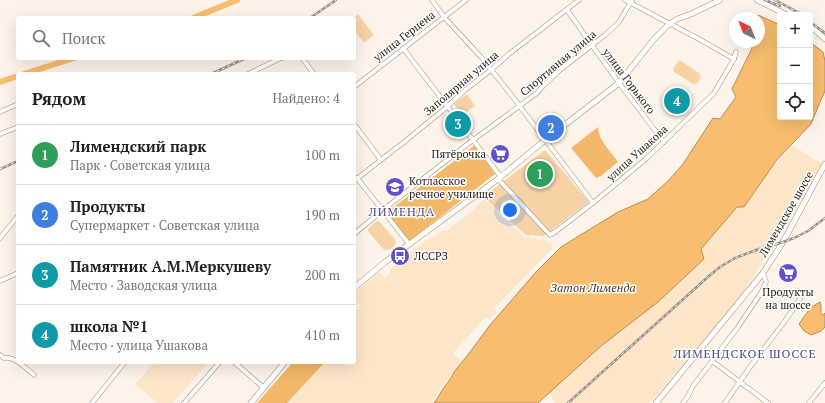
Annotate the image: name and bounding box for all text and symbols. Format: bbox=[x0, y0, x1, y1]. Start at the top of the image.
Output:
street label: улица Герцена bbox=[370, 7, 438, 65]
north arrow bbox=[729, 12, 765, 48]
map controls bbox=[777, 12, 813, 120]
button: + bbox=[777, 12, 813, 48]
search box bbox=[16, 16, 356, 60]
icon: search bbox=[30, 27, 52, 49]
street label: Спортивная улица bbox=[517, 27, 599, 99]
text: Поиск bbox=[62, 28, 105, 48]
street label: улица Горького bbox=[599, 45, 658, 117]
street label: Заполярная улица bbox=[421, 47, 502, 118]
button: − bbox=[777, 48, 813, 84]
button: locate bbox=[777, 84, 813, 120]
pin: 4 bbox=[664, 86, 690, 116]
text: Рядом bbox=[32, 87, 86, 110]
text: Найдено: 4 bbox=[273, 89, 340, 107]
pin: 3 bbox=[445, 109, 471, 139]
pin: 2 bbox=[538, 113, 564, 143]
street label: улица Ушакова bbox=[603, 122, 671, 185]
text: Лимендский парк bbox=[70, 136, 206, 156]
supermarket icon: Пятёрочка bbox=[489, 143, 511, 165]
text: 1 bbox=[41, 146, 49, 164]
text: 100 m bbox=[305, 146, 340, 164]
place label: Пятёрочка bbox=[432, 147, 486, 161]
text: Парк · Советская улица bbox=[70, 156, 210, 174]
pin: 1 bbox=[527, 159, 553, 189]
street label: Лимендское шоссе bbox=[755, 168, 816, 260]
place label: Котласское речное училище bbox=[409, 174, 494, 201]
school or university icon: Котласское речное училище bbox=[384, 176, 406, 198]
text: Продукты bbox=[70, 196, 146, 216]
your location bbox=[500, 200, 520, 220]
district label: ЛИ́МЕНДА bbox=[368, 204, 435, 219]
text: 2 bbox=[41, 206, 49, 224]
text: 190 m bbox=[305, 206, 340, 224]
text: Супермаркет · Советская улица bbox=[70, 216, 260, 234]
bus stop icon: ЛССРЗ bbox=[389, 245, 411, 267]
place label: ЛССРЗ bbox=[413, 249, 448, 263]
text: Памятник А.М.Меркушеву bbox=[70, 256, 271, 276]
supermarket icon: Продукты на шоссе bbox=[777, 262, 799, 284]
text: 3 bbox=[41, 266, 49, 284]
text: 200 m bbox=[305, 266, 340, 284]
text: Место · Заводская улица bbox=[70, 276, 217, 294]
water label: Затон Лименда bbox=[550, 280, 636, 295]
place label: Продукты на шоссе bbox=[762, 285, 814, 312]
text: школа №1 bbox=[70, 316, 148, 336]
text: 4 bbox=[41, 326, 49, 344]
text: 410 m bbox=[305, 326, 340, 344]
text: Место · улица Ушакова bbox=[70, 336, 208, 354]
district label: ЛИМЕНДСКОЕ ШОССЕ bbox=[672, 346, 817, 361]

